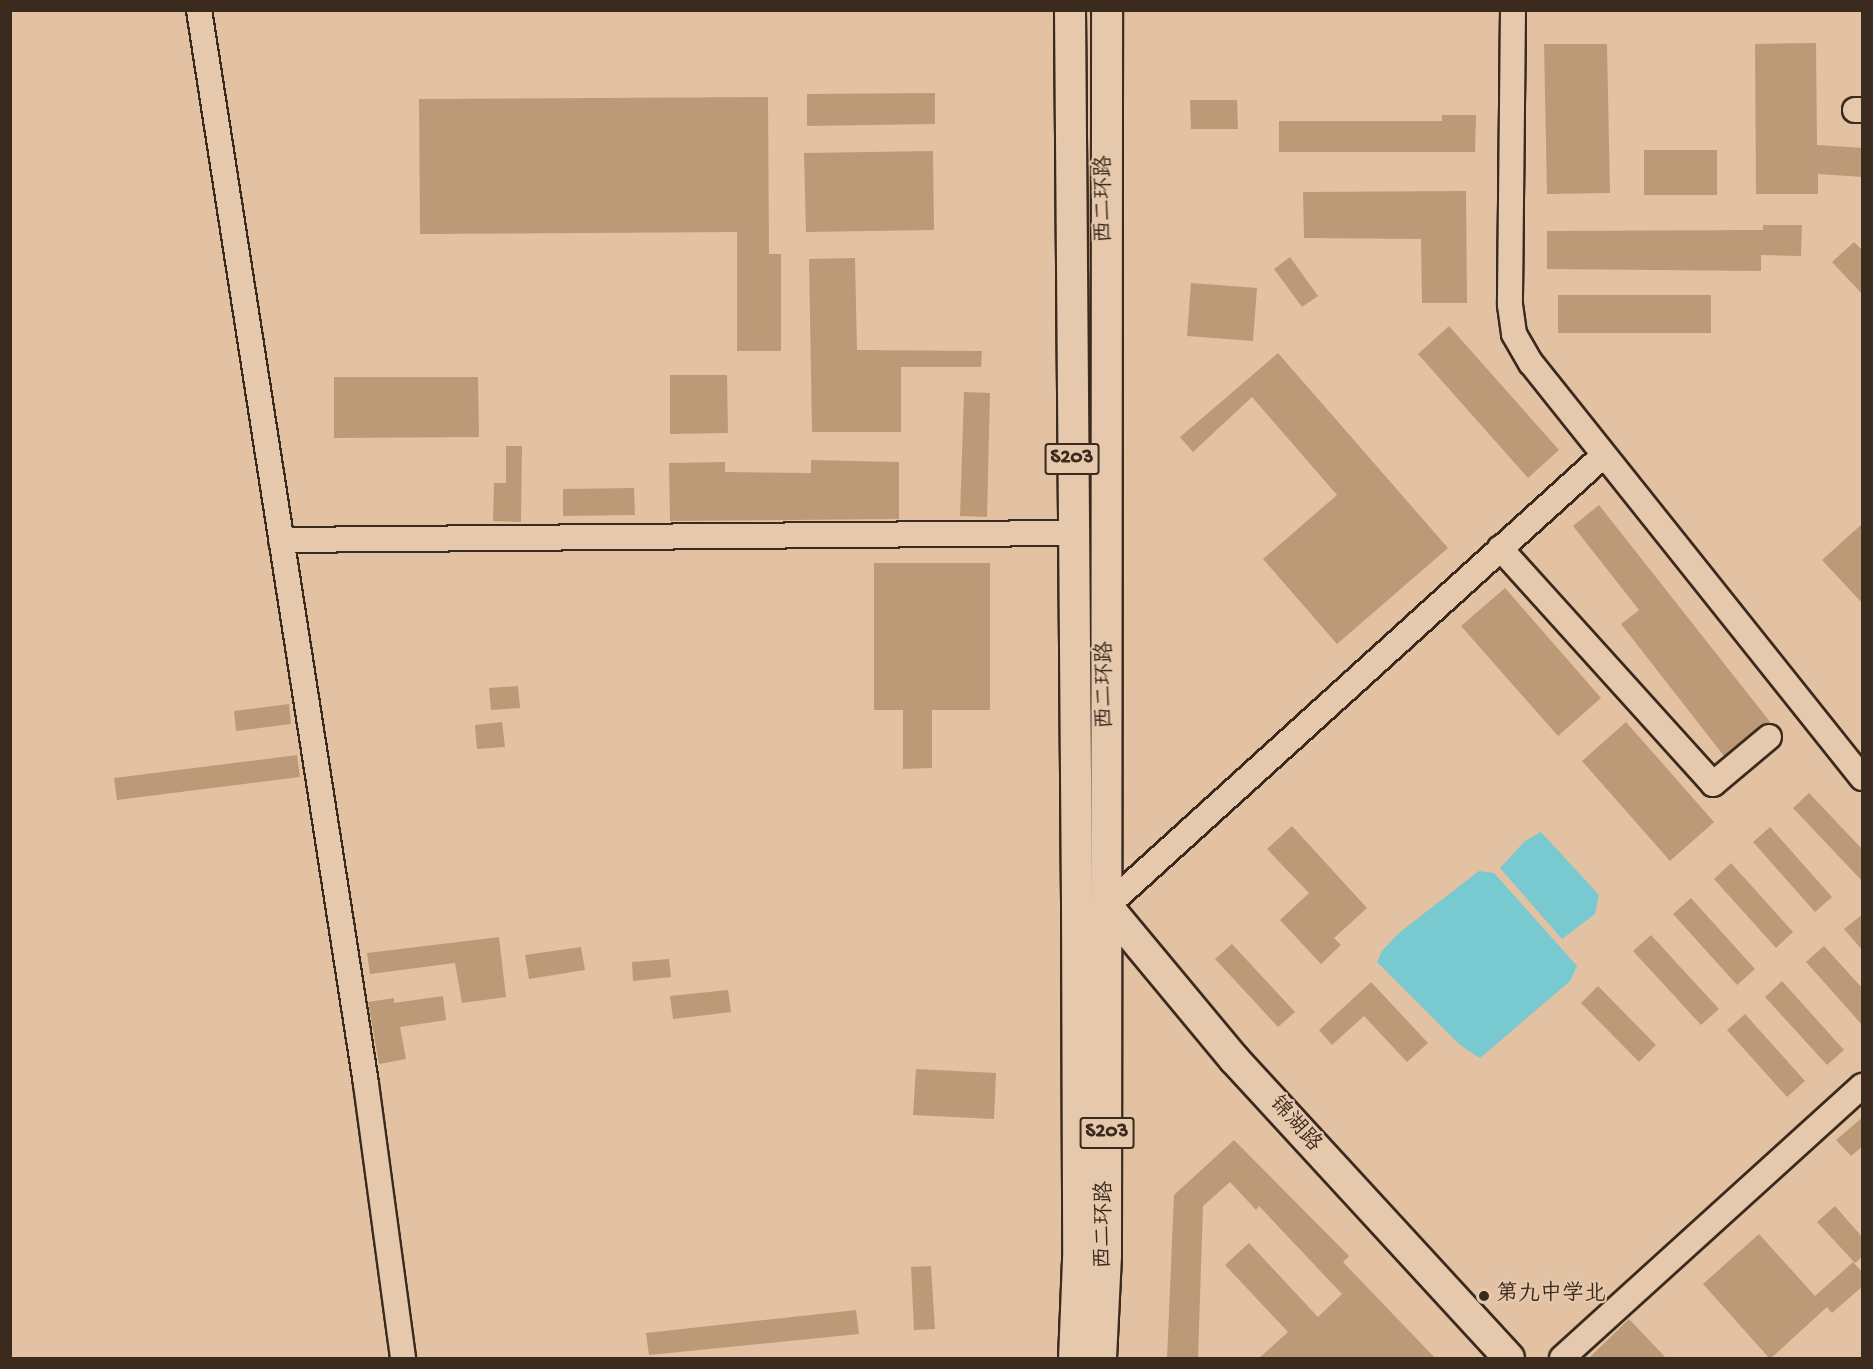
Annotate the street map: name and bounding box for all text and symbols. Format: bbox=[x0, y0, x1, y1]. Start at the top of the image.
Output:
street label: 西二环路 bbox=[1093, 155, 1119, 243]
road number: S203 bbox=[1044, 441, 1100, 477]
street label: 西二环路 bbox=[1094, 641, 1120, 729]
street label: 锦湖路 bbox=[1262, 1092, 1326, 1158]
road number: S203 bbox=[1078, 1115, 1136, 1151]
street label: 西二环路 bbox=[1092, 1181, 1120, 1269]
place label: 第九中学北 bbox=[1496, 1283, 1606, 1309]
marker: 第九中学北 bbox=[1477, 1289, 1491, 1303]

